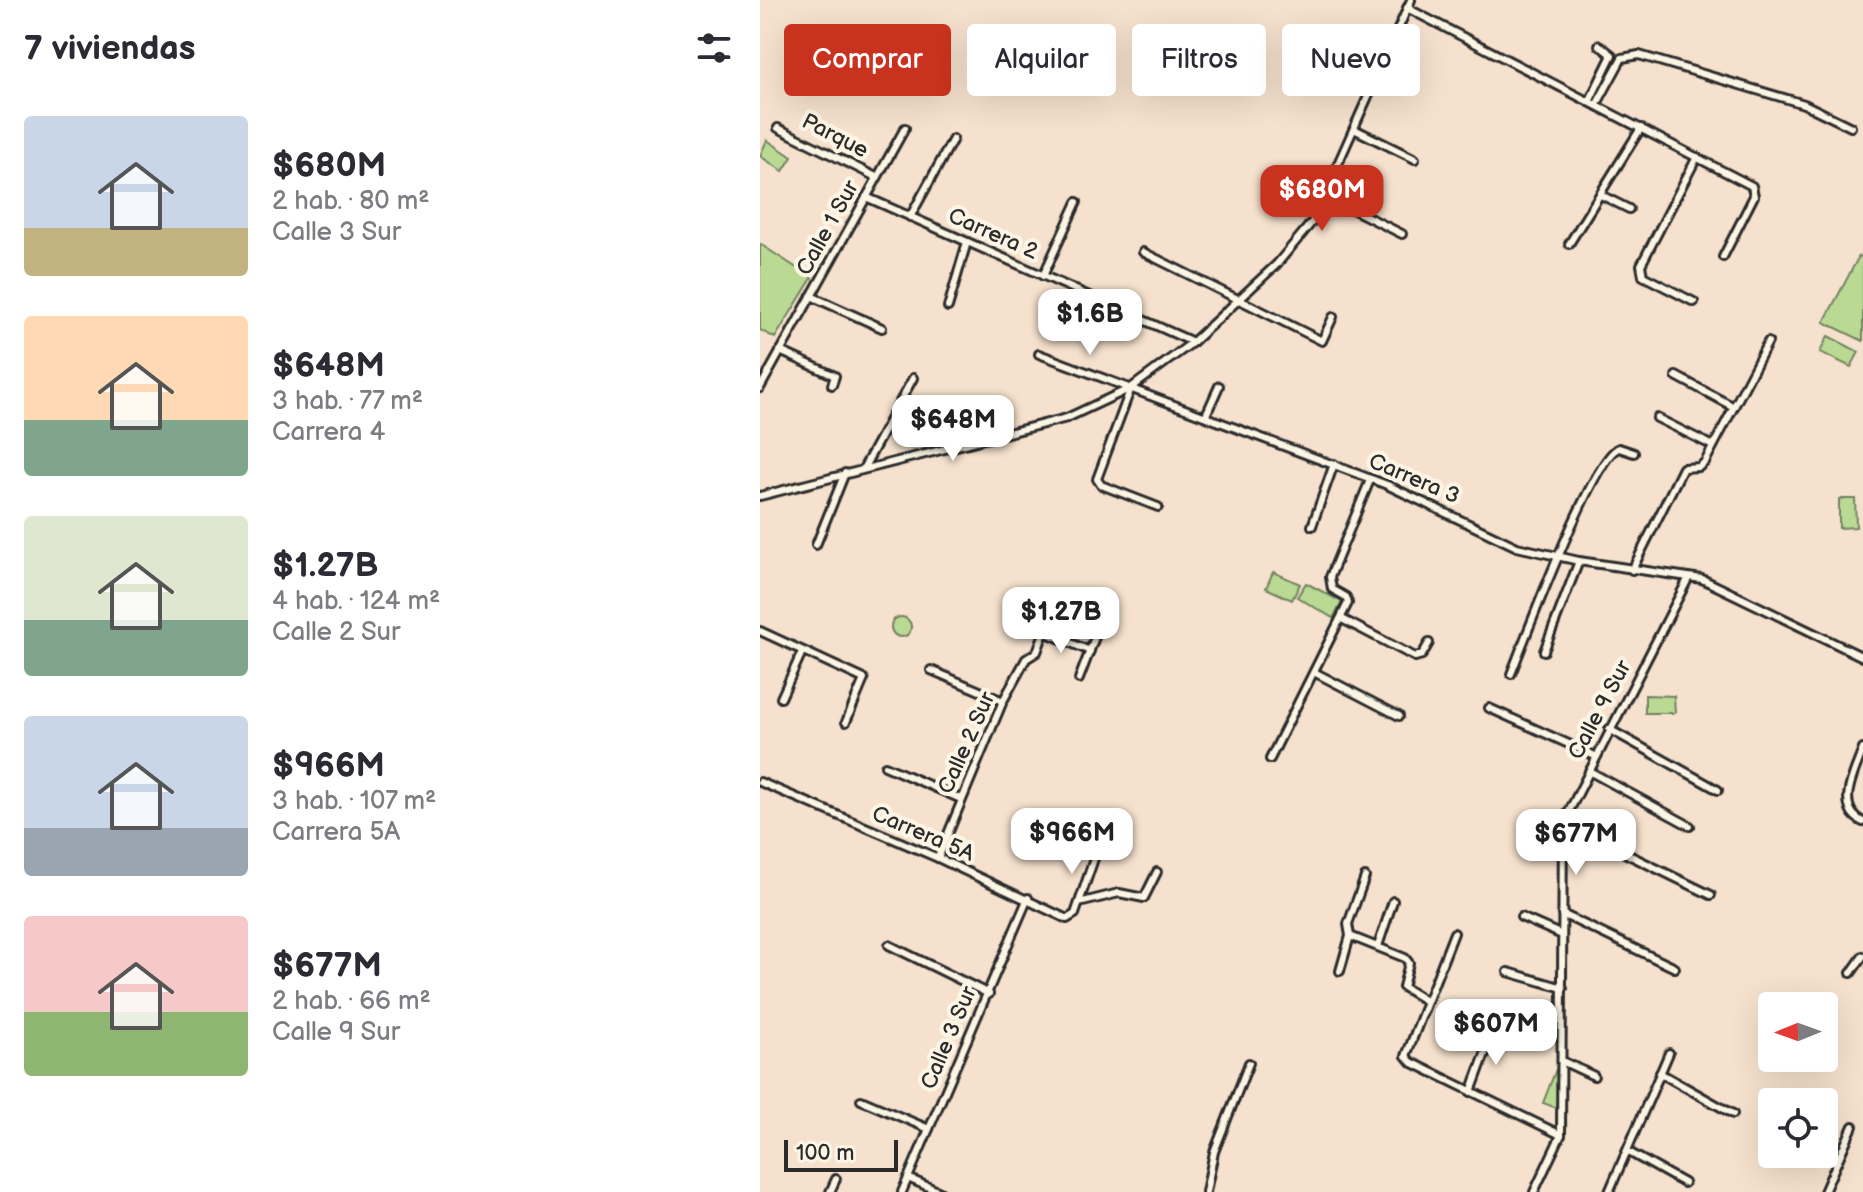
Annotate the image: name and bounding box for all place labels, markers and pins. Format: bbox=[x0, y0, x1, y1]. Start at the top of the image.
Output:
pin: $680M bbox=[1266, 165, 1378, 233]
pin: $1.6B bbox=[1034, 289, 1146, 357]
pin: $648M bbox=[897, 395, 1009, 463]
pin: $1.27B bbox=[996, 587, 1126, 655]
pin: $966M bbox=[1016, 808, 1128, 876]
pin: $677M bbox=[1520, 809, 1632, 877]
pin: $607M bbox=[1440, 999, 1552, 1067]

